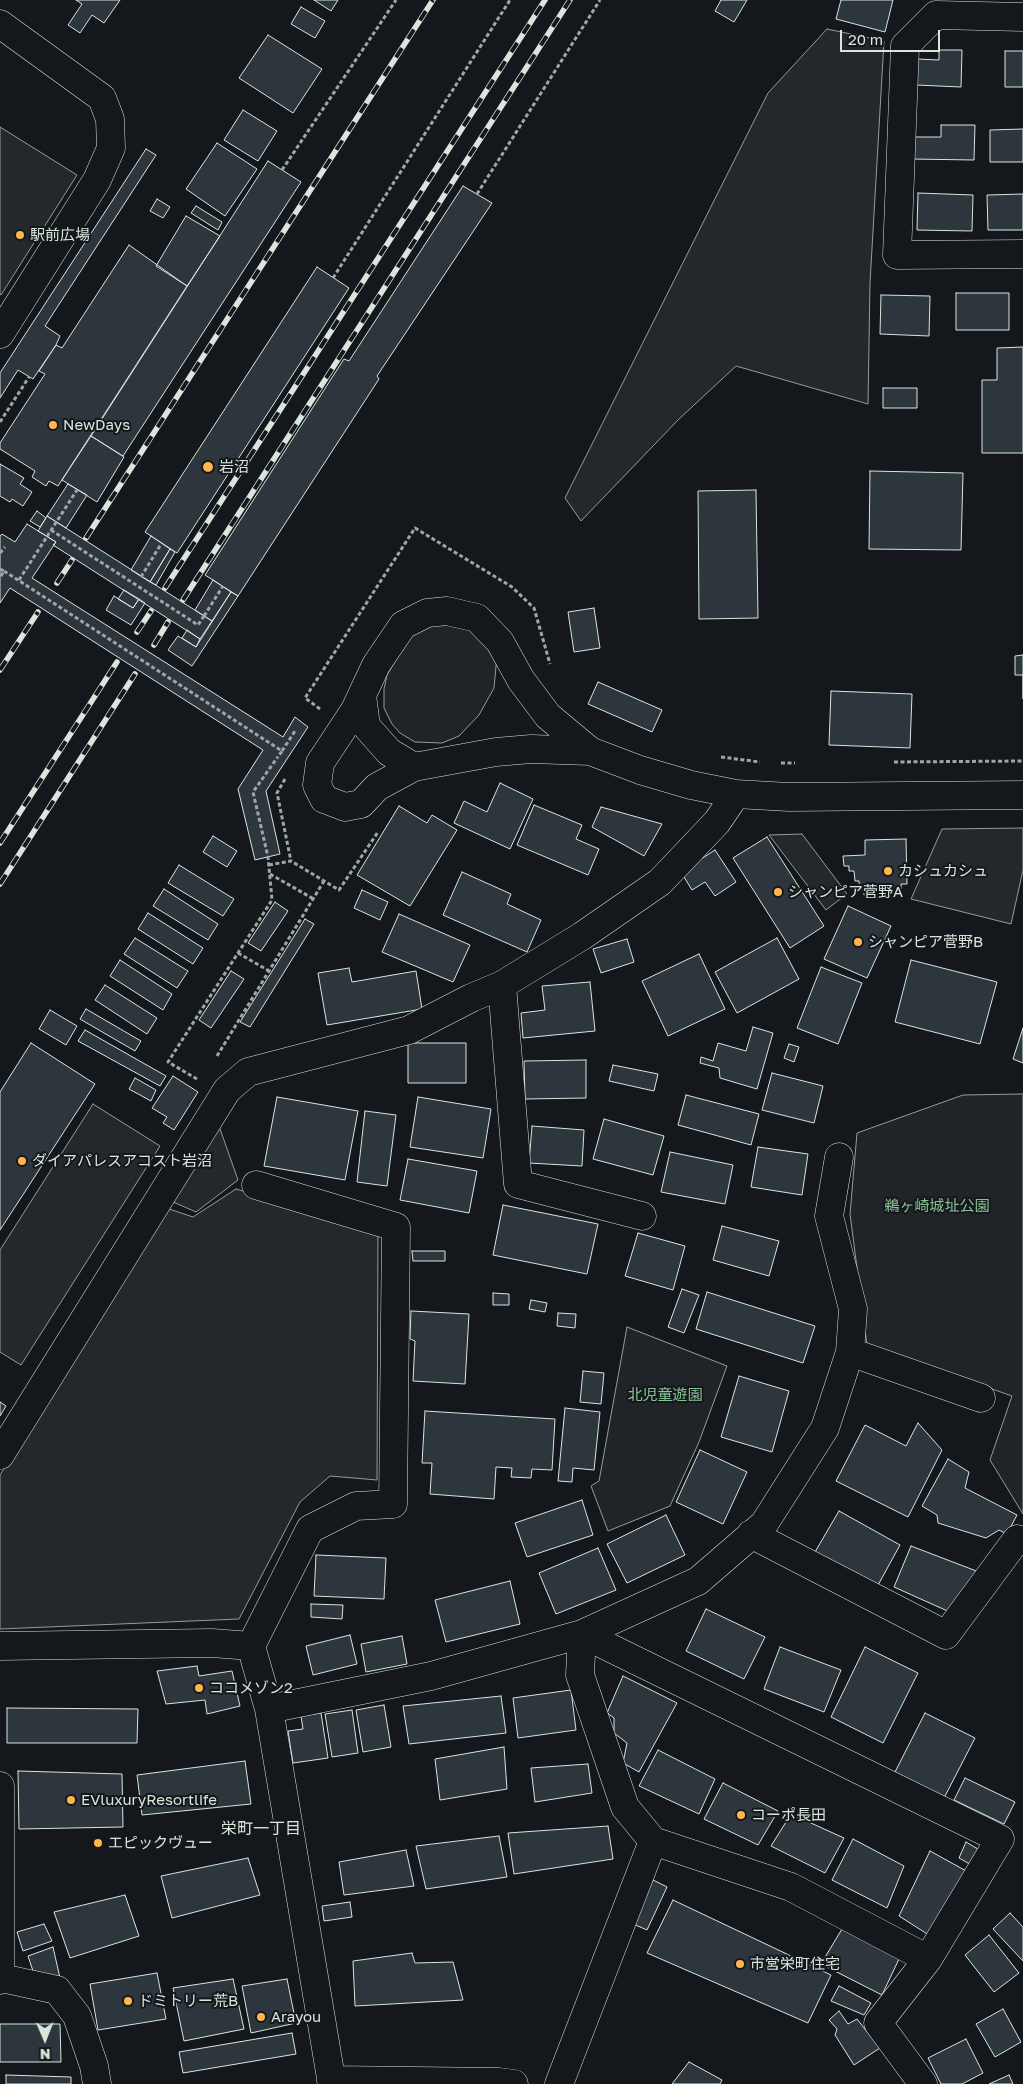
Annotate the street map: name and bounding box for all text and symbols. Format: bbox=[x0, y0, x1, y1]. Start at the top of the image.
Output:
scale bar bbox=[843, 20, 943, 52]
text: 20 m bbox=[848, 30, 883, 48]
place label: 駅前広場 bbox=[30, 226, 90, 244]
marker: 駅前広場 bbox=[14, 229, 26, 241]
place label: NewDays bbox=[63, 416, 130, 434]
marker: NewDays bbox=[47, 419, 59, 431]
place label: 岩沼 bbox=[219, 458, 249, 476]
marker: 岩沼 bbox=[201, 460, 215, 474]
place label: カシュカシュ bbox=[898, 862, 988, 880]
marker: カシュカシュ bbox=[882, 865, 894, 877]
place label: シャンピア菅野A bbox=[788, 883, 903, 901]
marker: シャンピア菅野A bbox=[772, 886, 784, 898]
place label: シャンピア菅野B bbox=[868, 933, 983, 951]
marker: シャンピア菅野B bbox=[852, 936, 864, 948]
place label: ダイアパレスアコスト岩沼 bbox=[32, 1152, 212, 1170]
marker: ダイアパレスアコスト岩沼 bbox=[16, 1155, 28, 1167]
park label: 鵜ヶ崎城址公園 bbox=[885, 1197, 989, 1215]
park label: 北児童遊園 bbox=[628, 1386, 702, 1404]
place label: ココメゾン2 bbox=[209, 1679, 293, 1697]
marker: ココメゾン2 bbox=[193, 1682, 205, 1694]
place label: EVluxuryResortlife bbox=[81, 1791, 217, 1809]
marker: EVluxuryResortlife bbox=[65, 1794, 77, 1806]
place label: コーポ長田 bbox=[751, 1806, 826, 1824]
marker: コーポ長田 bbox=[735, 1809, 747, 1821]
district label: 栄町一丁目 bbox=[221, 1819, 301, 1839]
place label: エピックヴュー bbox=[108, 1834, 213, 1852]
marker: エピックヴュー bbox=[92, 1837, 104, 1849]
place label: 市営栄町住宅 bbox=[750, 1955, 840, 1973]
marker: 市営栄町住宅 bbox=[734, 1958, 746, 1970]
place label: ドミトリー荒B bbox=[138, 1992, 238, 2010]
marker: ドミトリー荒B bbox=[122, 1995, 134, 2007]
place label: Arayou bbox=[271, 2008, 321, 2026]
marker: Arayou bbox=[255, 2011, 267, 2023]
north arrow bbox=[20, 2014, 70, 2064]
text: N bbox=[40, 2046, 51, 2063]

